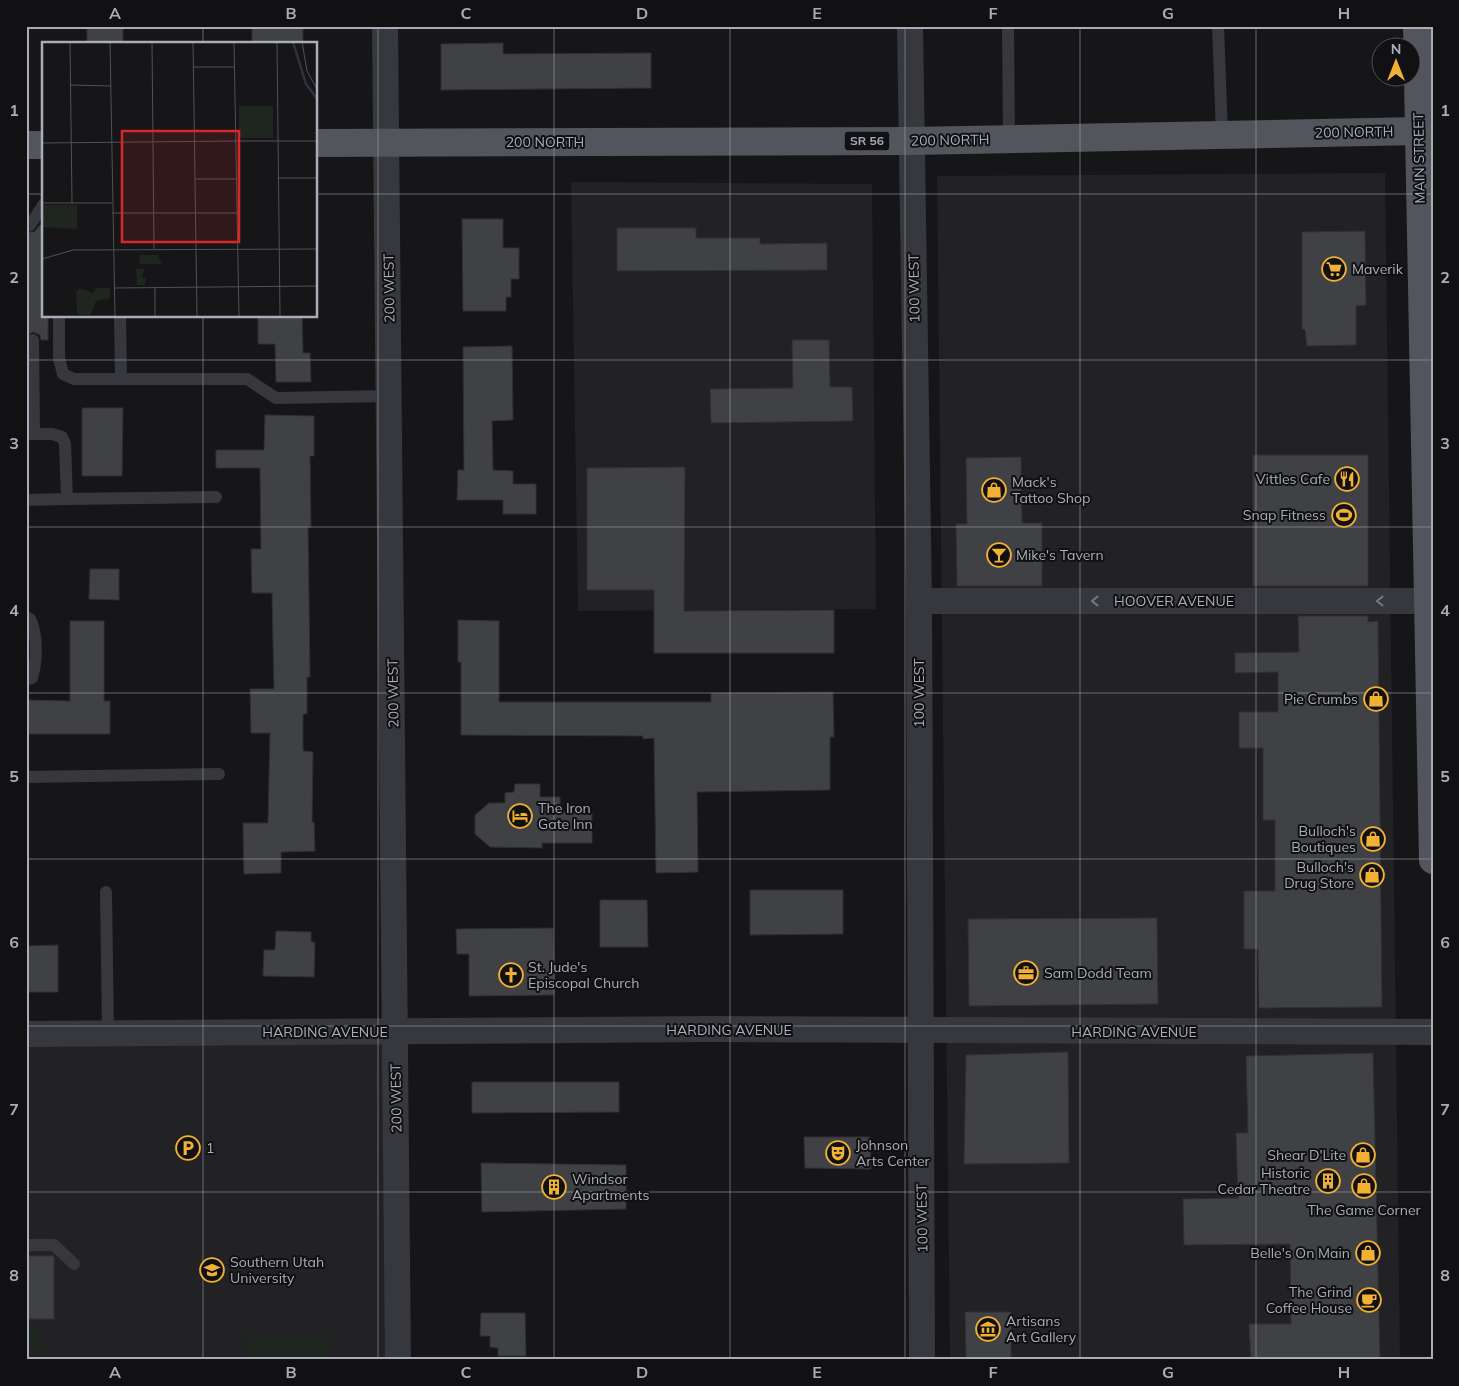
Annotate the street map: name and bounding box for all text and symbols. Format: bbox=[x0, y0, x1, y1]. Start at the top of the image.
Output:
text: A bbox=[109, 3, 121, 23]
text: B bbox=[285, 3, 297, 23]
text: C bbox=[461, 3, 472, 23]
text: D bbox=[636, 3, 648, 23]
text: E bbox=[812, 3, 822, 23]
text: F bbox=[988, 3, 998, 23]
text: G bbox=[1162, 3, 1174, 23]
text: H bbox=[1338, 3, 1350, 23]
north arrow bbox=[1372, 38, 1422, 88]
text: N bbox=[1391, 40, 1401, 58]
inset map bbox=[42, 42, 318, 318]
text: 1 bbox=[9, 100, 19, 120]
text: 1 bbox=[1440, 100, 1450, 120]
street label: MAIN STREET bbox=[1409, 112, 1429, 204]
street label: 200 NORTH bbox=[1314, 122, 1394, 142]
street label: 200 NORTH bbox=[910, 130, 990, 150]
road number: SR 56 bbox=[844, 132, 890, 150]
street label: 200 NORTH bbox=[506, 133, 584, 151]
street label: 200 WEST bbox=[379, 253, 399, 323]
street label: 100 WEST bbox=[904, 253, 924, 323]
supermarket icon: Maverik bbox=[1321, 256, 1347, 282]
place label: Maverik bbox=[1352, 260, 1404, 278]
text: 2 bbox=[9, 267, 19, 287]
text: 2 bbox=[1440, 267, 1450, 287]
text: 3 bbox=[9, 433, 19, 453]
text: 3 bbox=[1440, 433, 1450, 453]
restaurant icon: Vittles Cafe bbox=[1334, 466, 1360, 492]
place label: Vittles Cafe bbox=[1256, 470, 1330, 488]
place label: Mack's Tattoo Shop bbox=[1012, 473, 1090, 507]
shop icon: Mack's Tattoo Shop bbox=[981, 477, 1007, 503]
sports icon: Snap Fitness bbox=[1331, 502, 1357, 528]
place label: Snap Fitness bbox=[1243, 506, 1326, 524]
bar icon: Mike's Tavern bbox=[986, 542, 1012, 568]
place label: Mike's Tavern bbox=[1016, 546, 1104, 564]
street label: HOOVER AVENUE bbox=[1114, 592, 1234, 610]
one-way arrow bbox=[1090, 596, 1098, 606]
one-way arrow bbox=[1375, 596, 1383, 606]
text: 4 bbox=[9, 600, 19, 620]
text: 4 bbox=[1440, 600, 1450, 620]
street label: 200 WEST bbox=[383, 658, 403, 728]
street label: 100 WEST bbox=[910, 658, 928, 728]
shop icon: Pie Crumbs bbox=[1363, 686, 1389, 712]
place label: Pie Crumbs bbox=[1284, 690, 1358, 708]
text: 5 bbox=[9, 766, 19, 786]
text: 5 bbox=[1440, 766, 1450, 786]
place label: The Iron Gate Inn bbox=[538, 799, 593, 833]
hotel icon: The Iron Gate Inn bbox=[507, 803, 533, 829]
place label: Bulloch's Boutiques bbox=[1291, 822, 1356, 856]
shop icon: Bulloch's Boutiques bbox=[1360, 826, 1386, 852]
place label: Bulloch's Drug Store bbox=[1284, 858, 1354, 892]
shop icon: Bulloch's Drug Store bbox=[1359, 862, 1385, 888]
text: 6 bbox=[9, 932, 19, 952]
text: 6 bbox=[1440, 932, 1450, 952]
place label: St. Jude's Episcopal Church bbox=[528, 958, 639, 992]
office icon: Sam Dodd Team bbox=[1013, 960, 1039, 986]
church icon: St. Jude's Episcopal Church bbox=[498, 962, 524, 988]
place label: Sam Dodd Team bbox=[1044, 964, 1152, 982]
street label: HARDING AVENUE bbox=[666, 1021, 792, 1039]
street label: HARDING AVENUE bbox=[262, 1023, 388, 1041]
street label: HARDING AVENUE bbox=[1071, 1023, 1197, 1041]
street label: 200 WEST bbox=[386, 1063, 406, 1133]
text: 7 bbox=[9, 1099, 19, 1119]
text: 7 bbox=[1440, 1099, 1450, 1119]
parking icon: 1 bbox=[175, 1135, 201, 1161]
place label: Johnson Arts Center bbox=[856, 1136, 931, 1170]
place label: 1 bbox=[206, 1139, 214, 1157]
theatre icon: Johnson Arts Center bbox=[825, 1140, 851, 1166]
shop icon: Shear D'Lite bbox=[1350, 1142, 1376, 1168]
place label: Shear D'Lite bbox=[1267, 1146, 1346, 1164]
place label: Historic Cedar Theatre bbox=[1218, 1164, 1310, 1198]
building icon: Historic Cedar Theatre bbox=[1315, 1168, 1341, 1194]
place label: Windsor Apartments bbox=[572, 1170, 649, 1204]
shop icon: The Game Corner bbox=[1351, 1173, 1377, 1199]
building icon: Windsor Apartments bbox=[541, 1174, 567, 1200]
street label: 100 WEST bbox=[912, 1183, 932, 1253]
place label: The Game Corner bbox=[1307, 1201, 1422, 1219]
shop icon: Belle's On Main bbox=[1355, 1240, 1381, 1266]
place label: Belle's On Main bbox=[1250, 1244, 1350, 1262]
place label: Southern Utah University bbox=[230, 1253, 324, 1287]
school or university icon: Southern Utah University bbox=[199, 1257, 225, 1283]
text: 8 bbox=[9, 1265, 19, 1285]
text: 8 bbox=[1440, 1265, 1450, 1285]
place label: The Grind Coffee House bbox=[1266, 1283, 1352, 1317]
cafe icon: The Grind Coffee House bbox=[1356, 1287, 1382, 1313]
place label: Artisans Art Gallery bbox=[1006, 1312, 1077, 1346]
museum icon: Artisans Art Gallery bbox=[975, 1316, 1001, 1342]
text: A bbox=[109, 1362, 121, 1382]
text: B bbox=[285, 1362, 297, 1382]
text: C bbox=[461, 1362, 472, 1382]
text: D bbox=[636, 1362, 648, 1382]
text: E bbox=[812, 1362, 822, 1382]
text: F bbox=[988, 1362, 998, 1382]
text: G bbox=[1162, 1362, 1174, 1382]
text: H bbox=[1338, 1362, 1350, 1382]

